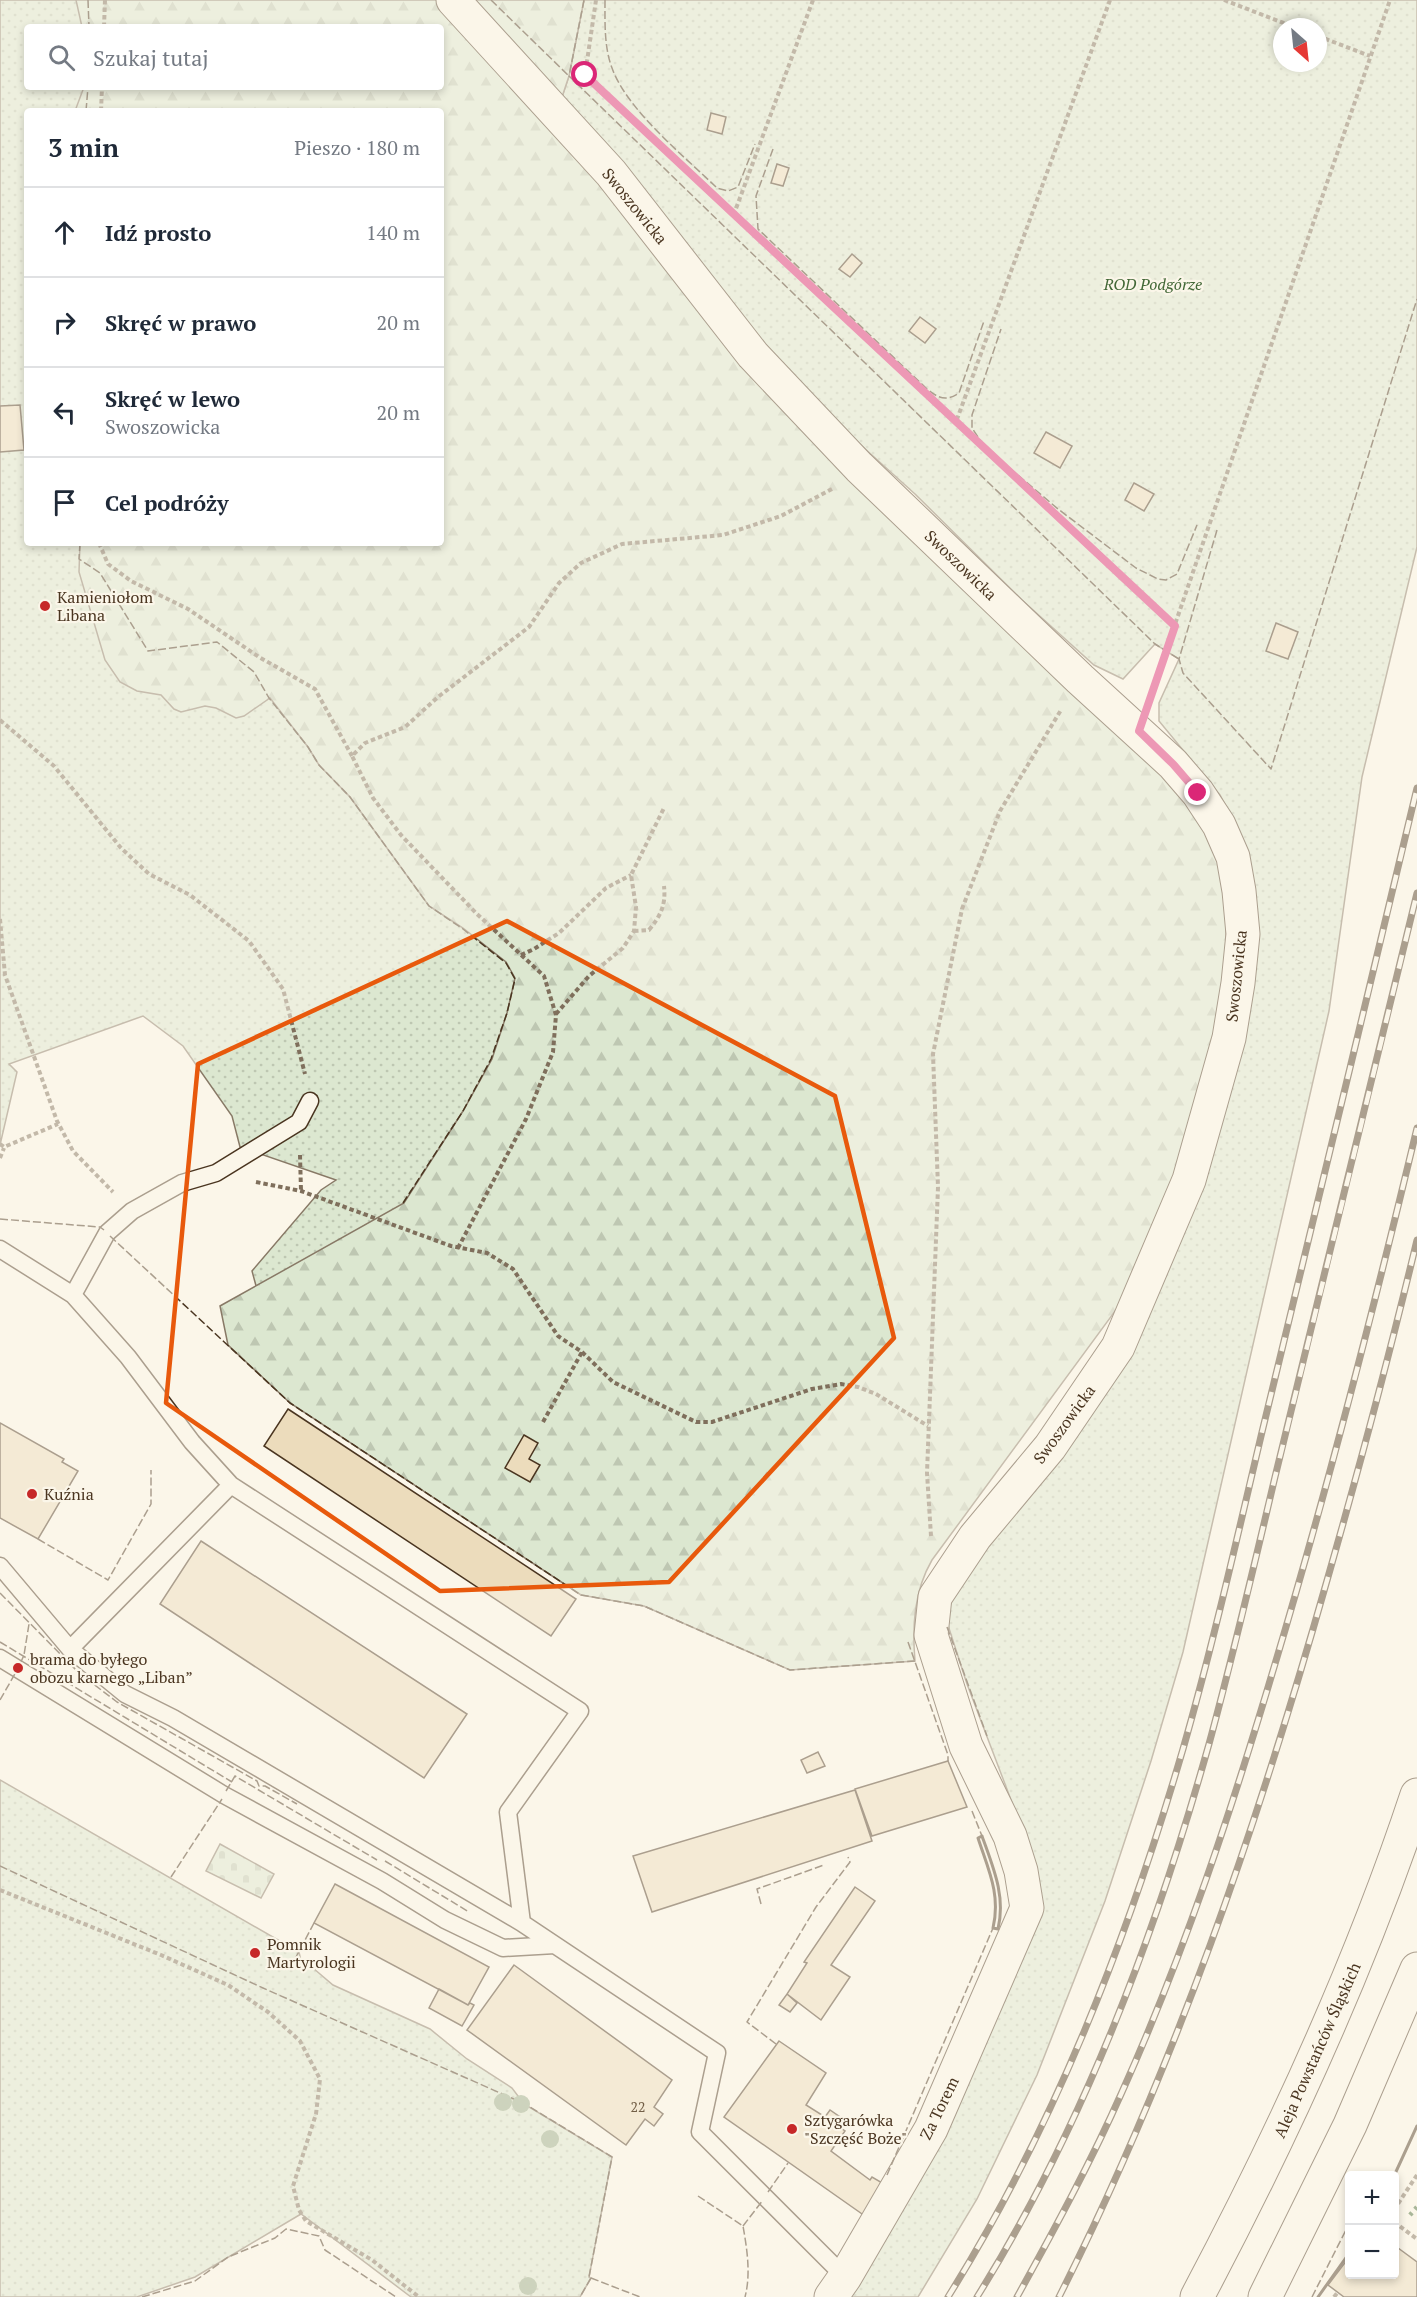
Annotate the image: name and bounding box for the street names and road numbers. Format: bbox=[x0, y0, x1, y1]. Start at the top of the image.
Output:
street label: Swoszowicka bbox=[597, 163, 673, 249]
street label: Swoszowicka bbox=[920, 525, 1002, 605]
street label: Swoszowicka bbox=[1220, 929, 1252, 1023]
street label: Swoszowicka bbox=[1028, 1380, 1100, 1468]
street label: Aleja Powstańców Śląskich bbox=[1268, 1958, 1366, 2141]
street label: Za Torem bbox=[914, 2073, 964, 2143]

